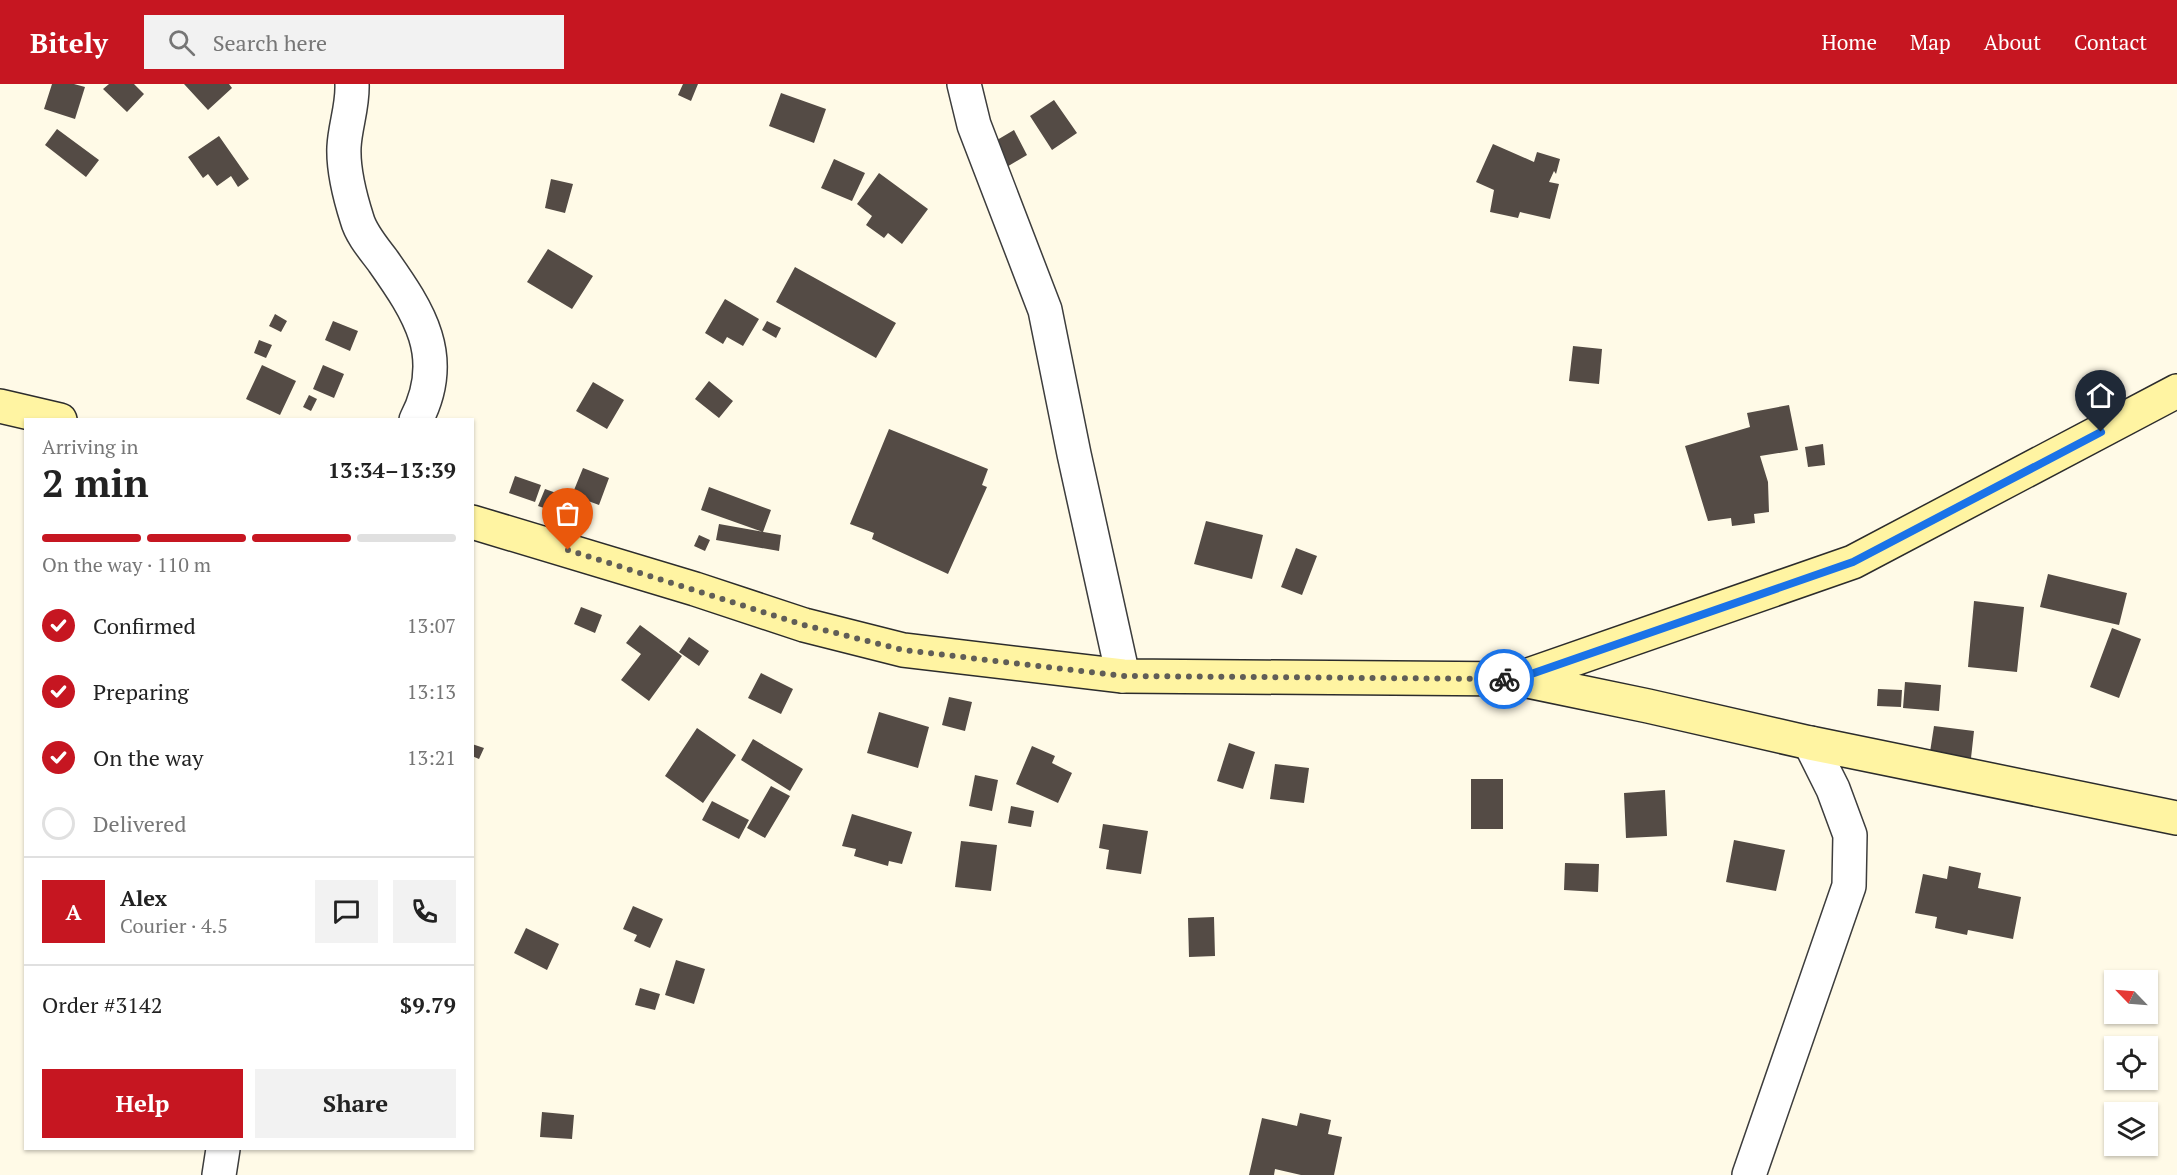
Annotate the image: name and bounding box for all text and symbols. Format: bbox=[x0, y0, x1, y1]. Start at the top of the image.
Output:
search box bbox=[144, 15, 564, 69]
text: Bitely bbox=[30, 24, 108, 61]
icon: search bbox=[165, 26, 198, 59]
text: Search here bbox=[213, 28, 327, 57]
text: Home bbox=[1821, 28, 1877, 56]
text: Map bbox=[1910, 28, 1951, 56]
text: About bbox=[1984, 28, 2041, 56]
text: Contact bbox=[2074, 28, 2147, 56]
pin bbox=[2075, 370, 2126, 432]
icon: home bbox=[2084, 379, 2117, 412]
text: Arriving in bbox=[42, 433, 138, 460]
text: 13:34–13:39 bbox=[328, 455, 456, 484]
text: 2 min bbox=[42, 456, 149, 508]
pin bbox=[542, 488, 593, 550]
icon: bag bbox=[551, 497, 584, 530]
text: On the way · 110 m bbox=[42, 551, 211, 578]
icon: check bbox=[42, 609, 75, 642]
text: Confirmed bbox=[93, 611, 196, 640]
text: 13:07 bbox=[407, 612, 456, 639]
courier bbox=[1474, 649, 1534, 709]
icon: bike bbox=[1488, 663, 1521, 696]
icon: check bbox=[42, 675, 75, 708]
text: Preparing bbox=[93, 677, 189, 706]
text: 13:13 bbox=[407, 678, 456, 705]
icon: check bbox=[42, 741, 75, 774]
text: On the way bbox=[93, 743, 203, 772]
text: 13:21 bbox=[407, 744, 456, 771]
text: Delivered bbox=[93, 809, 186, 838]
button: chat bbox=[315, 880, 378, 943]
button: phone bbox=[393, 880, 456, 943]
text: Alex bbox=[120, 883, 167, 912]
text: A bbox=[65, 897, 82, 926]
text: Courier · 4.5 bbox=[120, 912, 228, 939]
north arrow bbox=[2104, 970, 2158, 1024]
map controls bbox=[2104, 970, 2158, 1156]
text: Order #3142 bbox=[42, 990, 162, 1019]
text: $9.79 bbox=[400, 990, 456, 1019]
button: locate bbox=[2104, 1036, 2158, 1090]
button: Help bbox=[42, 1069, 243, 1138]
button: Share bbox=[255, 1069, 456, 1138]
button: layers bbox=[2104, 1102, 2158, 1156]

